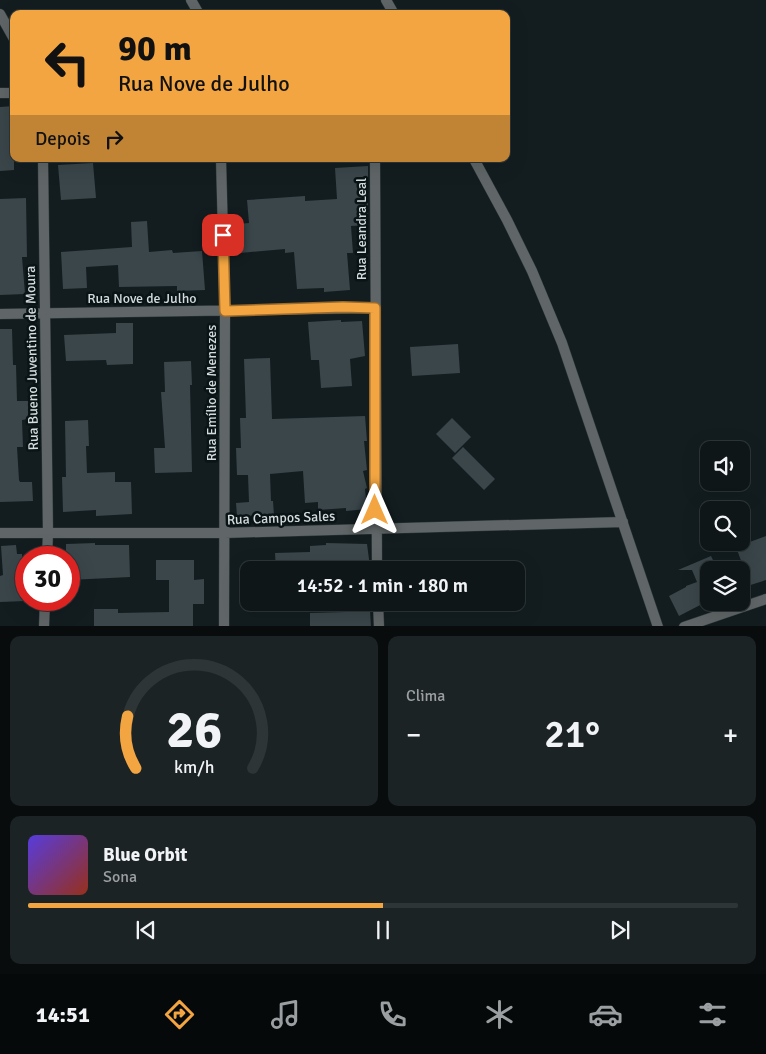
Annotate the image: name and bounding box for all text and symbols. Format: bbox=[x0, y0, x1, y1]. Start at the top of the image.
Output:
text: 90 m bbox=[118, 27, 192, 70]
icon: left bbox=[35, 30, 100, 95]
text: Rua Nove de Julho bbox=[118, 70, 290, 97]
icon: right bbox=[100, 125, 128, 153]
text: Depois bbox=[35, 127, 90, 151]
street label: Rua Leandra Leal bbox=[353, 178, 370, 280]
pin bbox=[202, 214, 244, 256]
icon: arrive bbox=[209, 221, 237, 249]
street label: Rua Bueno Juventino de Moura bbox=[22, 266, 42, 450]
street label: Rua Nove de Julho bbox=[87, 290, 197, 307]
street label: Rua Emílio de Menezes bbox=[203, 325, 220, 461]
map controls bbox=[700, 441, 750, 611]
button: sound bbox=[700, 441, 750, 491]
position arrow bbox=[348, 483, 400, 535]
button: search bbox=[700, 501, 750, 551]
street label: Rua Campos Sales bbox=[227, 508, 335, 528]
speed limit sign: 30 bbox=[15, 546, 80, 611]
button: layers bbox=[700, 561, 750, 611]
text: 14:52 · 1 min · 180 m bbox=[297, 574, 468, 598]
text: Clima bbox=[406, 686, 445, 706]
text: 26 bbox=[166, 698, 222, 762]
text: 21° bbox=[544, 711, 600, 758]
text: − bbox=[406, 718, 421, 752]
text: + bbox=[723, 718, 738, 752]
text: km/h bbox=[174, 756, 214, 778]
text: Blue Orbit bbox=[103, 843, 187, 867]
text: Sona bbox=[103, 867, 137, 887]
icon: previous bbox=[132, 916, 160, 944]
icon: pause bbox=[369, 916, 397, 944]
icon: next bbox=[606, 916, 634, 944]
icon: directions bbox=[162, 997, 197, 1032]
icon: music bbox=[268, 997, 303, 1032]
icon: phone bbox=[375, 997, 410, 1032]
icon: climate bbox=[482, 997, 517, 1032]
icon: car bbox=[588, 997, 623, 1032]
icon: filters bbox=[695, 997, 730, 1032]
text: 14:51 bbox=[36, 1001, 90, 1028]

